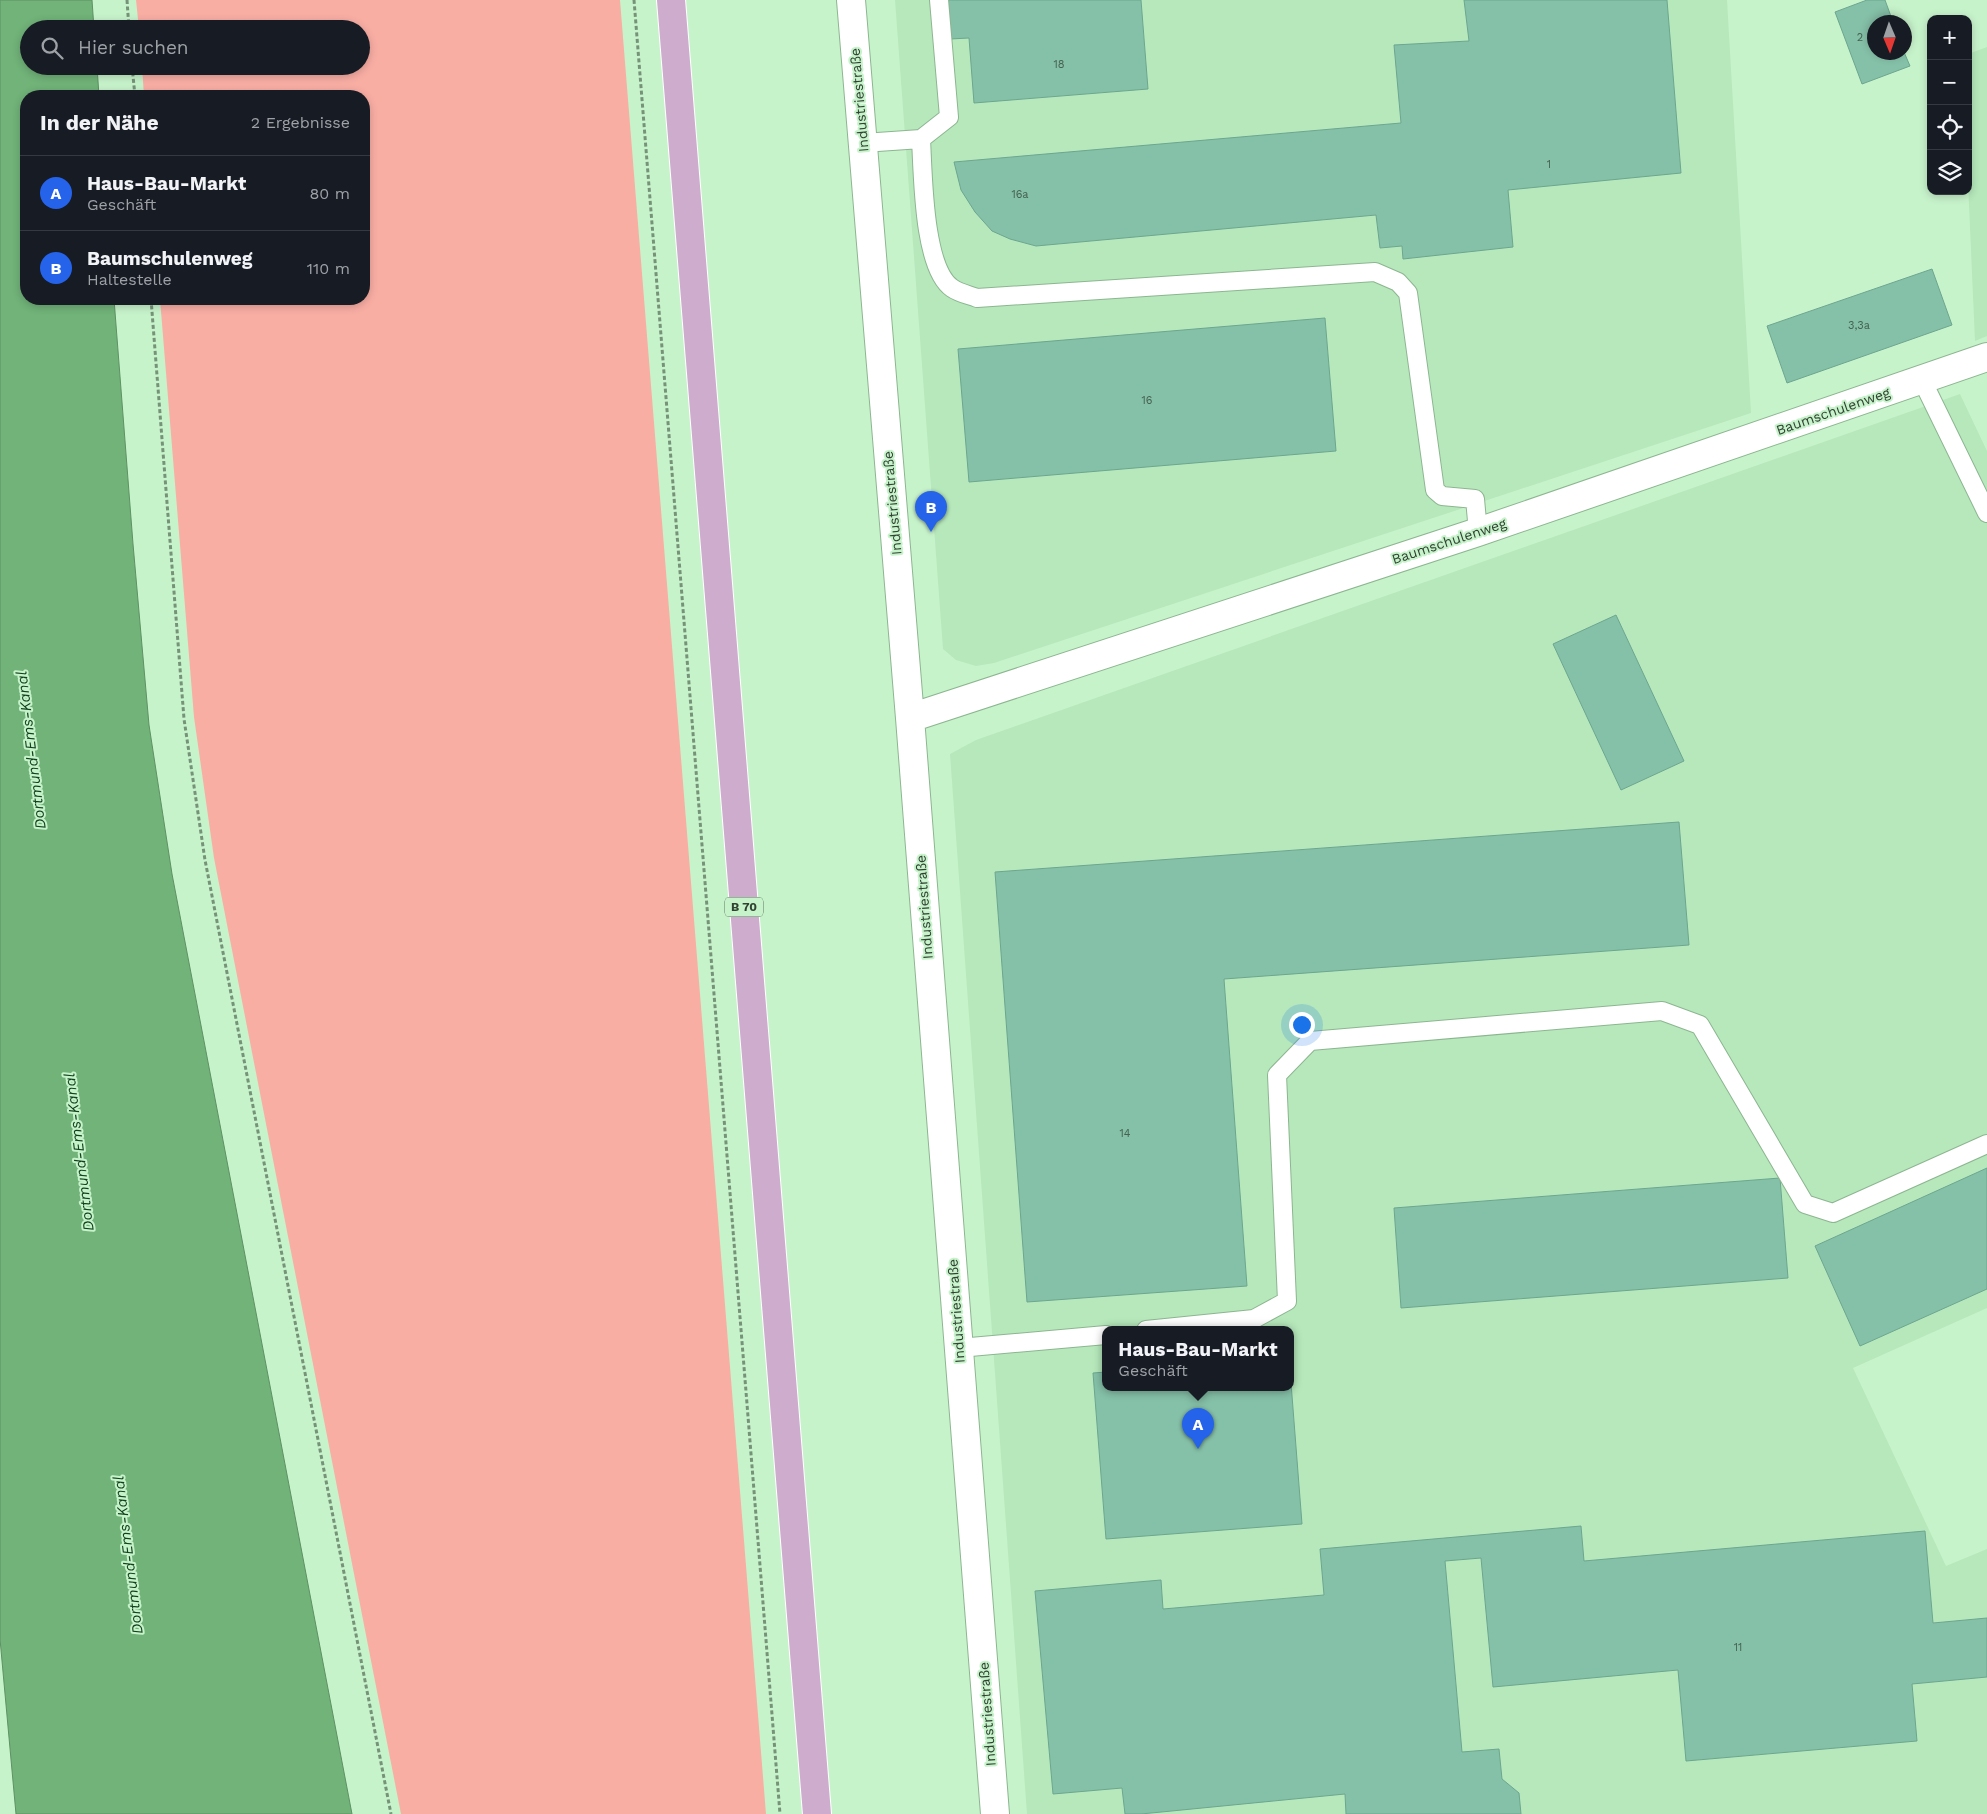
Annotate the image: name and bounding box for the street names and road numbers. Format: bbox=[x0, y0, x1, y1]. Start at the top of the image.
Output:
street label: Industriestraße bbox=[846, 47, 872, 153]
street label: Baumschulenweg bbox=[1774, 384, 1893, 438]
street label: Industriestraße bbox=[879, 450, 905, 556]
street label: Baumschulenweg bbox=[1390, 515, 1509, 567]
street label: Industriestraße bbox=[912, 854, 936, 960]
road number: B 70 bbox=[725, 898, 763, 916]
street label: Industriestraße bbox=[944, 1258, 968, 1364]
street label: Industriestraße bbox=[975, 1661, 999, 1767]

